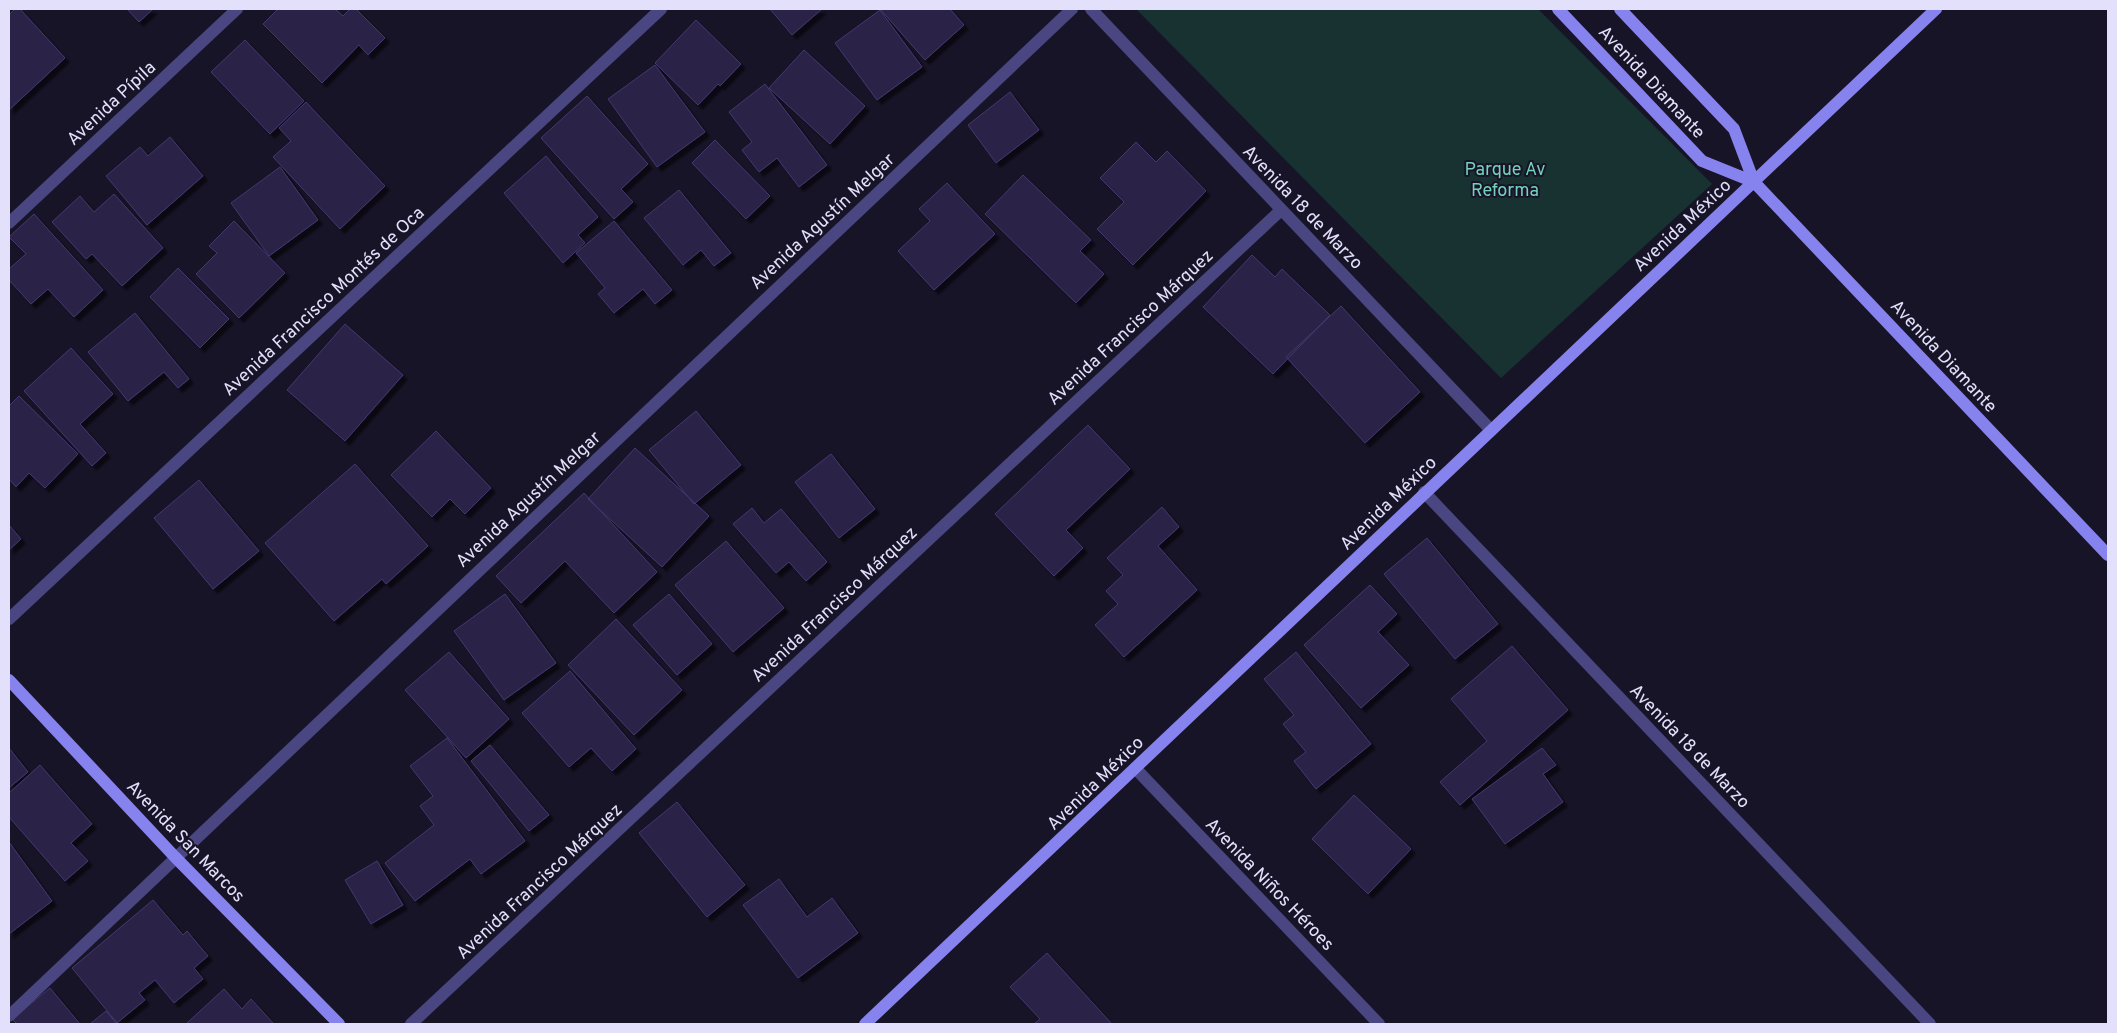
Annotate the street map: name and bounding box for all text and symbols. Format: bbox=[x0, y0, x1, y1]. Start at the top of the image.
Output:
street label: Avenida Diamante bbox=[1593, 22, 1709, 144]
street label: Avenida Pípila bbox=[63, 57, 161, 151]
street label: Avenida 18 de Marzo bbox=[1237, 141, 1367, 275]
street label: Avenida Agustín Melgar bbox=[746, 149, 900, 295]
park label: Parque Av Reforma bbox=[1464, 159, 1546, 203]
street label: Avenida México bbox=[1629, 175, 1737, 278]
street label: Avenida Francisco Montés de Oca bbox=[218, 202, 430, 402]
street label: Avenida Francisco Márquez bbox=[1043, 245, 1219, 411]
street label: Avenida Diamante bbox=[1885, 296, 2001, 418]
street label: Avenida Agustín Melgar bbox=[452, 427, 606, 573]
street label: Avenida México bbox=[1336, 452, 1442, 556]
street label: Avenida Francisco Márquez bbox=[747, 522, 923, 688]
street label: Avenida 18 de Marzo bbox=[1624, 680, 1754, 814]
street label: Avenida México bbox=[1043, 732, 1149, 836]
street label: Avenida San Marcos bbox=[121, 776, 249, 908]
street label: Avenida Francisco Márquez bbox=[452, 799, 628, 965]
street label: Avenida Niños Héroes bbox=[1200, 814, 1338, 956]

